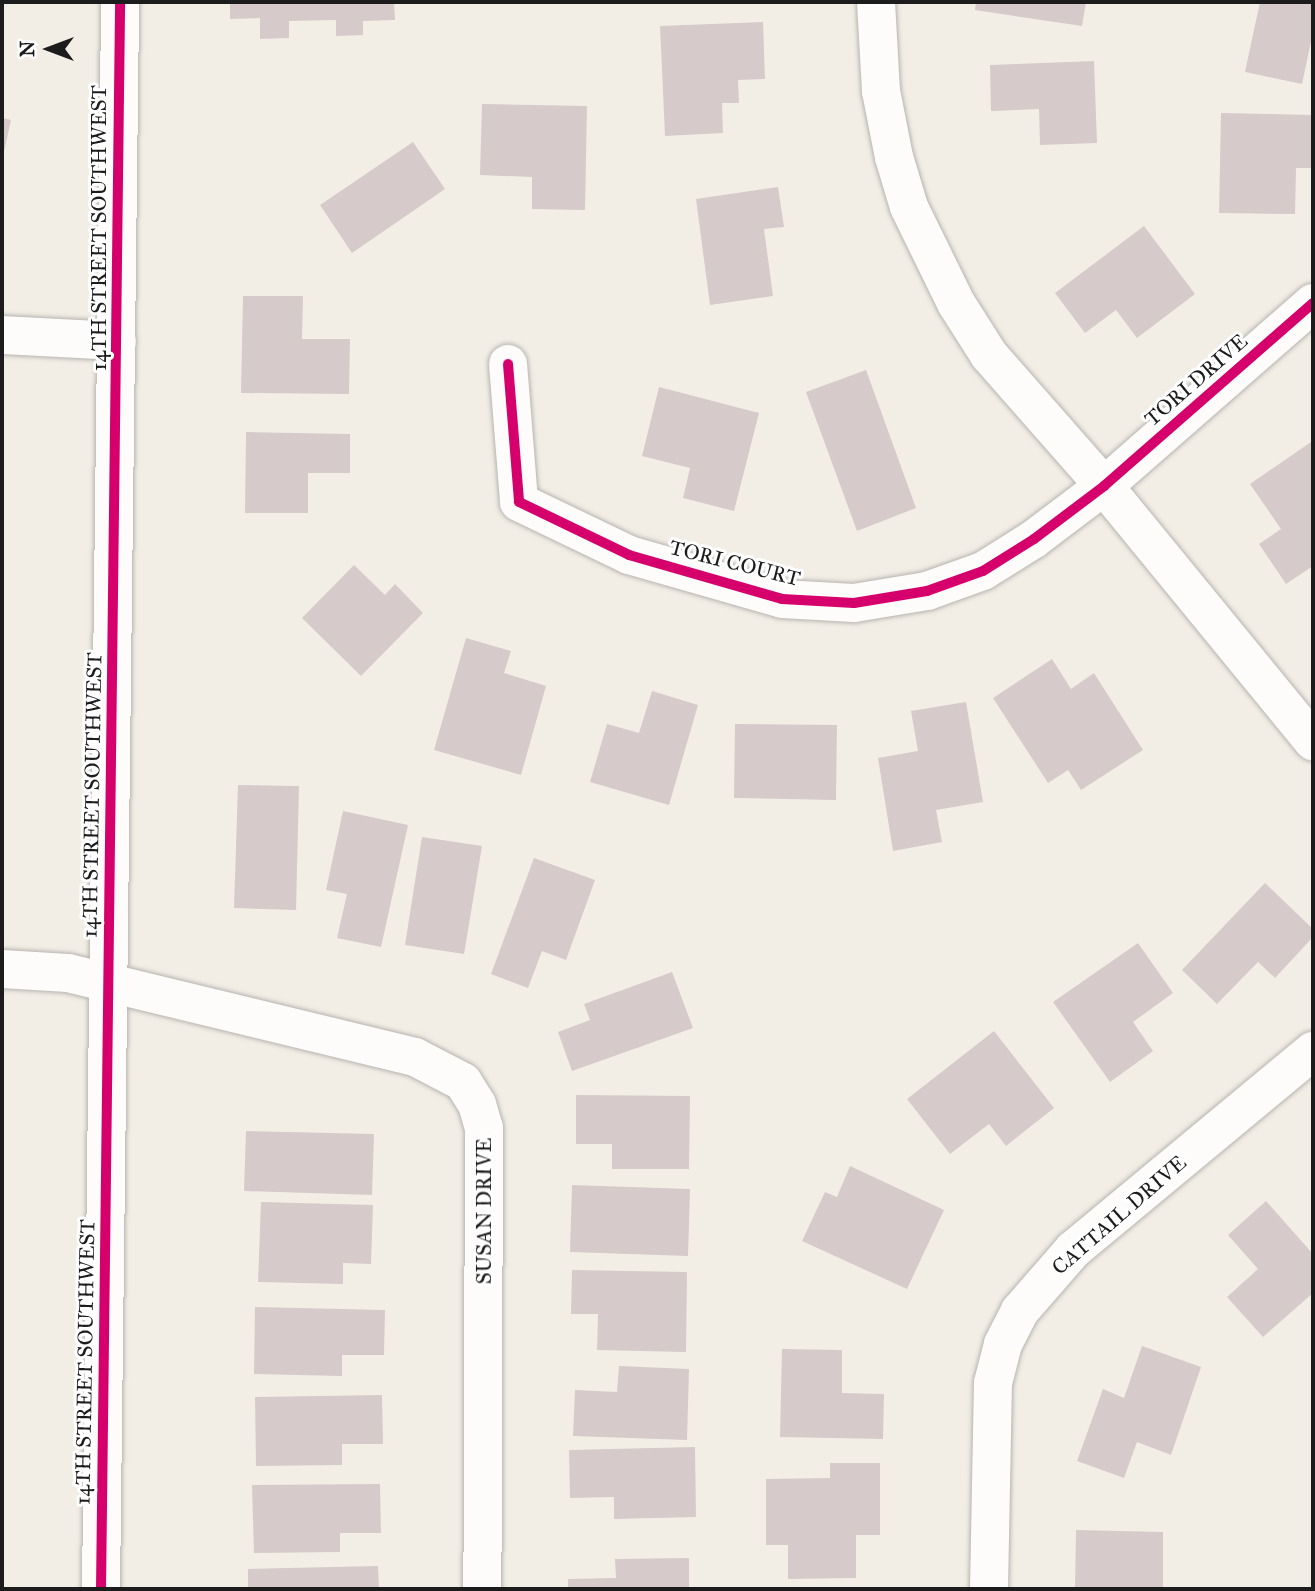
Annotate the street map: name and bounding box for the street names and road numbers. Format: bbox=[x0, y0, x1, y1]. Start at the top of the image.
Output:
street label: 14TH STREET SOUTHWEST bbox=[86, 85, 112, 371]
street label: TORI DRIVE bbox=[1139, 328, 1253, 432]
street label: TORI COURT bbox=[667, 535, 803, 591]
street label: 14TH STREET SOUTHWEST bbox=[77, 652, 107, 938]
street label: SUSAN DRIVE bbox=[471, 1138, 497, 1284]
street label: CATTAIL DRIVE bbox=[1047, 1150, 1191, 1280]
street label: 14TH STREET SOUTHWEST bbox=[70, 1219, 100, 1505]

